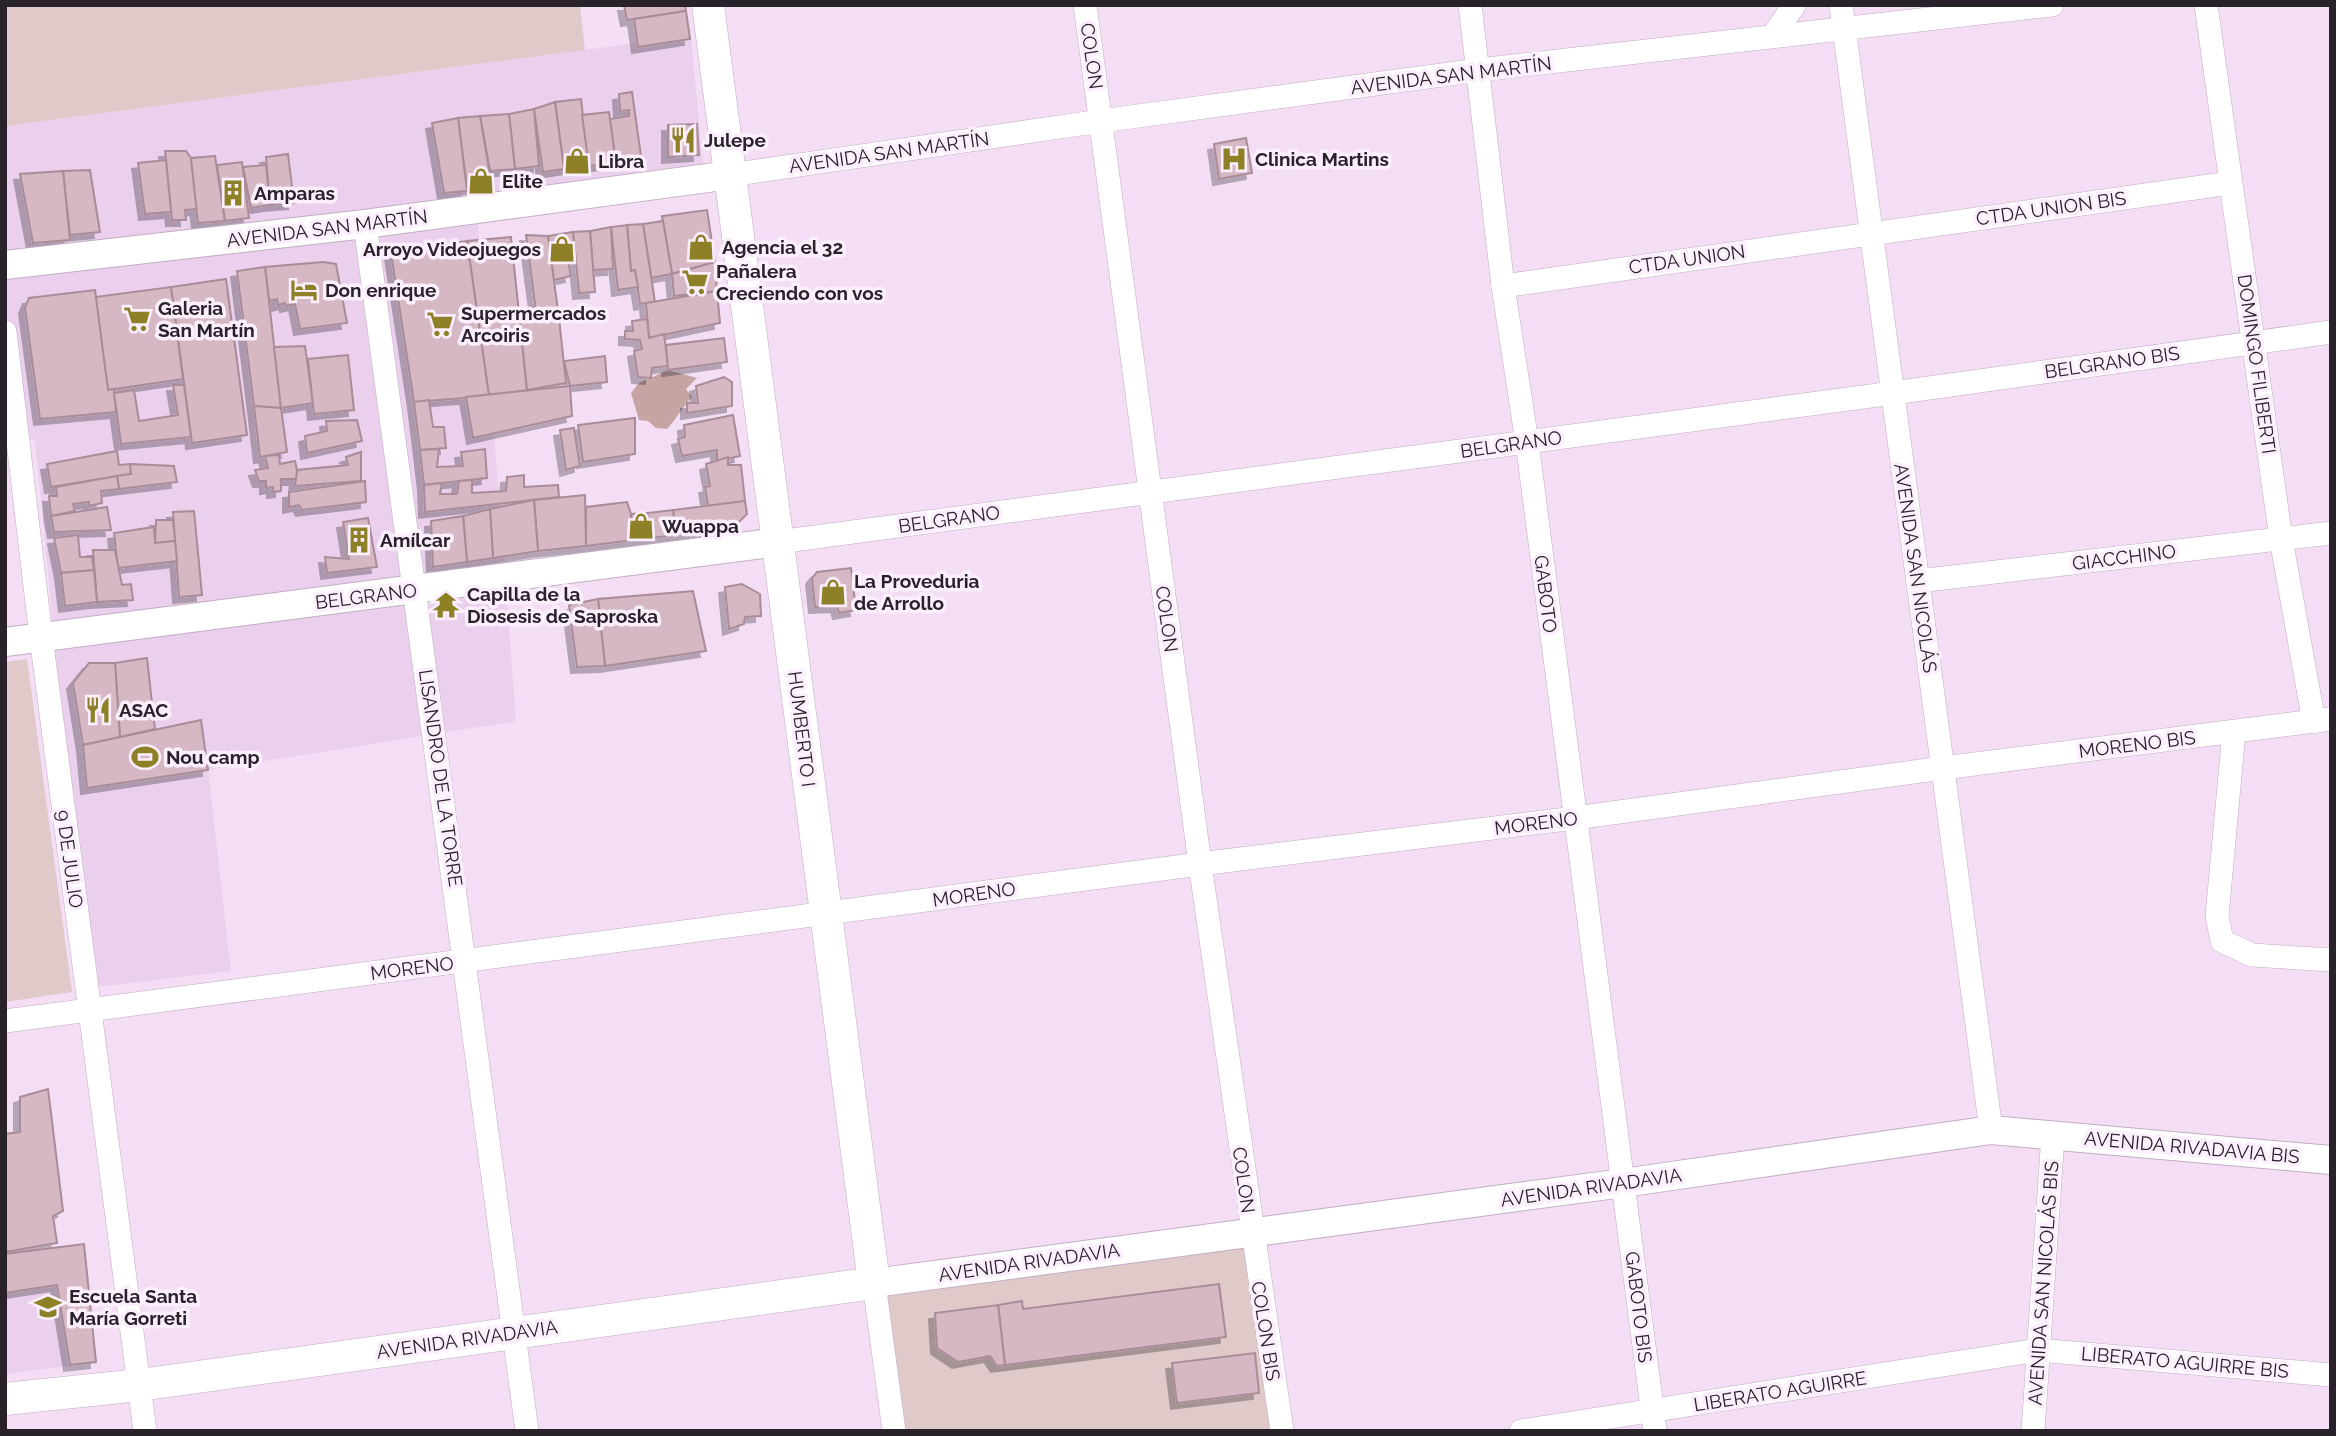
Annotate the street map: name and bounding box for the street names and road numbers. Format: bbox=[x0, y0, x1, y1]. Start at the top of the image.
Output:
street label: COLON bbox=[1076, 21, 1108, 91]
street label: AVENIDA SAN MARTÍN bbox=[1349, 52, 1553, 98]
street label: AVENIDA SAN MARTÍN bbox=[787, 127, 991, 177]
street label: CTDA UNION BIS bbox=[1975, 187, 2127, 229]
street label: AVENIDA SAN MARTÍN bbox=[225, 205, 429, 251]
street label: CTDA UNION bbox=[1627, 240, 1747, 278]
street label: DOMINGO FILIBERTI bbox=[2234, 273, 2280, 455]
street label: BELGRANO BIS bbox=[2043, 342, 2181, 382]
street label: BELGRANO bbox=[1459, 426, 1563, 462]
street label: AVENIDA SAN NICOLÁS bbox=[1890, 462, 1942, 674]
street label: BELGRANO bbox=[897, 501, 1001, 537]
street label: GIACCHINO bbox=[2071, 540, 2177, 574]
street label: GABOTO bbox=[1530, 554, 1562, 634]
street label: BELGRANO bbox=[314, 579, 418, 613]
street label: COLON bbox=[1151, 584, 1183, 654]
street label: LISANDRO DE LA TORRE bbox=[415, 668, 467, 888]
street label: HUMBERTO I bbox=[784, 670, 820, 788]
street label: MORENO BIS bbox=[2077, 726, 2197, 762]
street label: MORENO bbox=[1493, 807, 1579, 839]
street label: 9 DE JULIO bbox=[52, 808, 88, 910]
street label: MORENO bbox=[931, 877, 1017, 911]
street label: MORENO bbox=[369, 952, 455, 984]
street label: AVENIDA RIVADAVIA BIS bbox=[2083, 1127, 2301, 1167]
street label: COLON bbox=[1228, 1145, 1260, 1215]
street label: AVENIDA SAN NICOLÁS BIS bbox=[2023, 1160, 2063, 1406]
street label: AVENIDA RIVADAVIA bbox=[1499, 1163, 1683, 1211]
street label: AVENIDA RIVADAVIA bbox=[937, 1238, 1121, 1286]
street label: GABOTO BIS bbox=[1621, 1250, 1657, 1364]
street label: COLON BIS bbox=[1247, 1280, 1285, 1382]
street label: AVENIDA RIVADAVIA bbox=[375, 1315, 559, 1363]
street label: LIBERATO AGUIRRE BIS bbox=[2080, 1342, 2290, 1382]
street label: LIBERATO AGUIRRE bbox=[1692, 1366, 1868, 1416]

